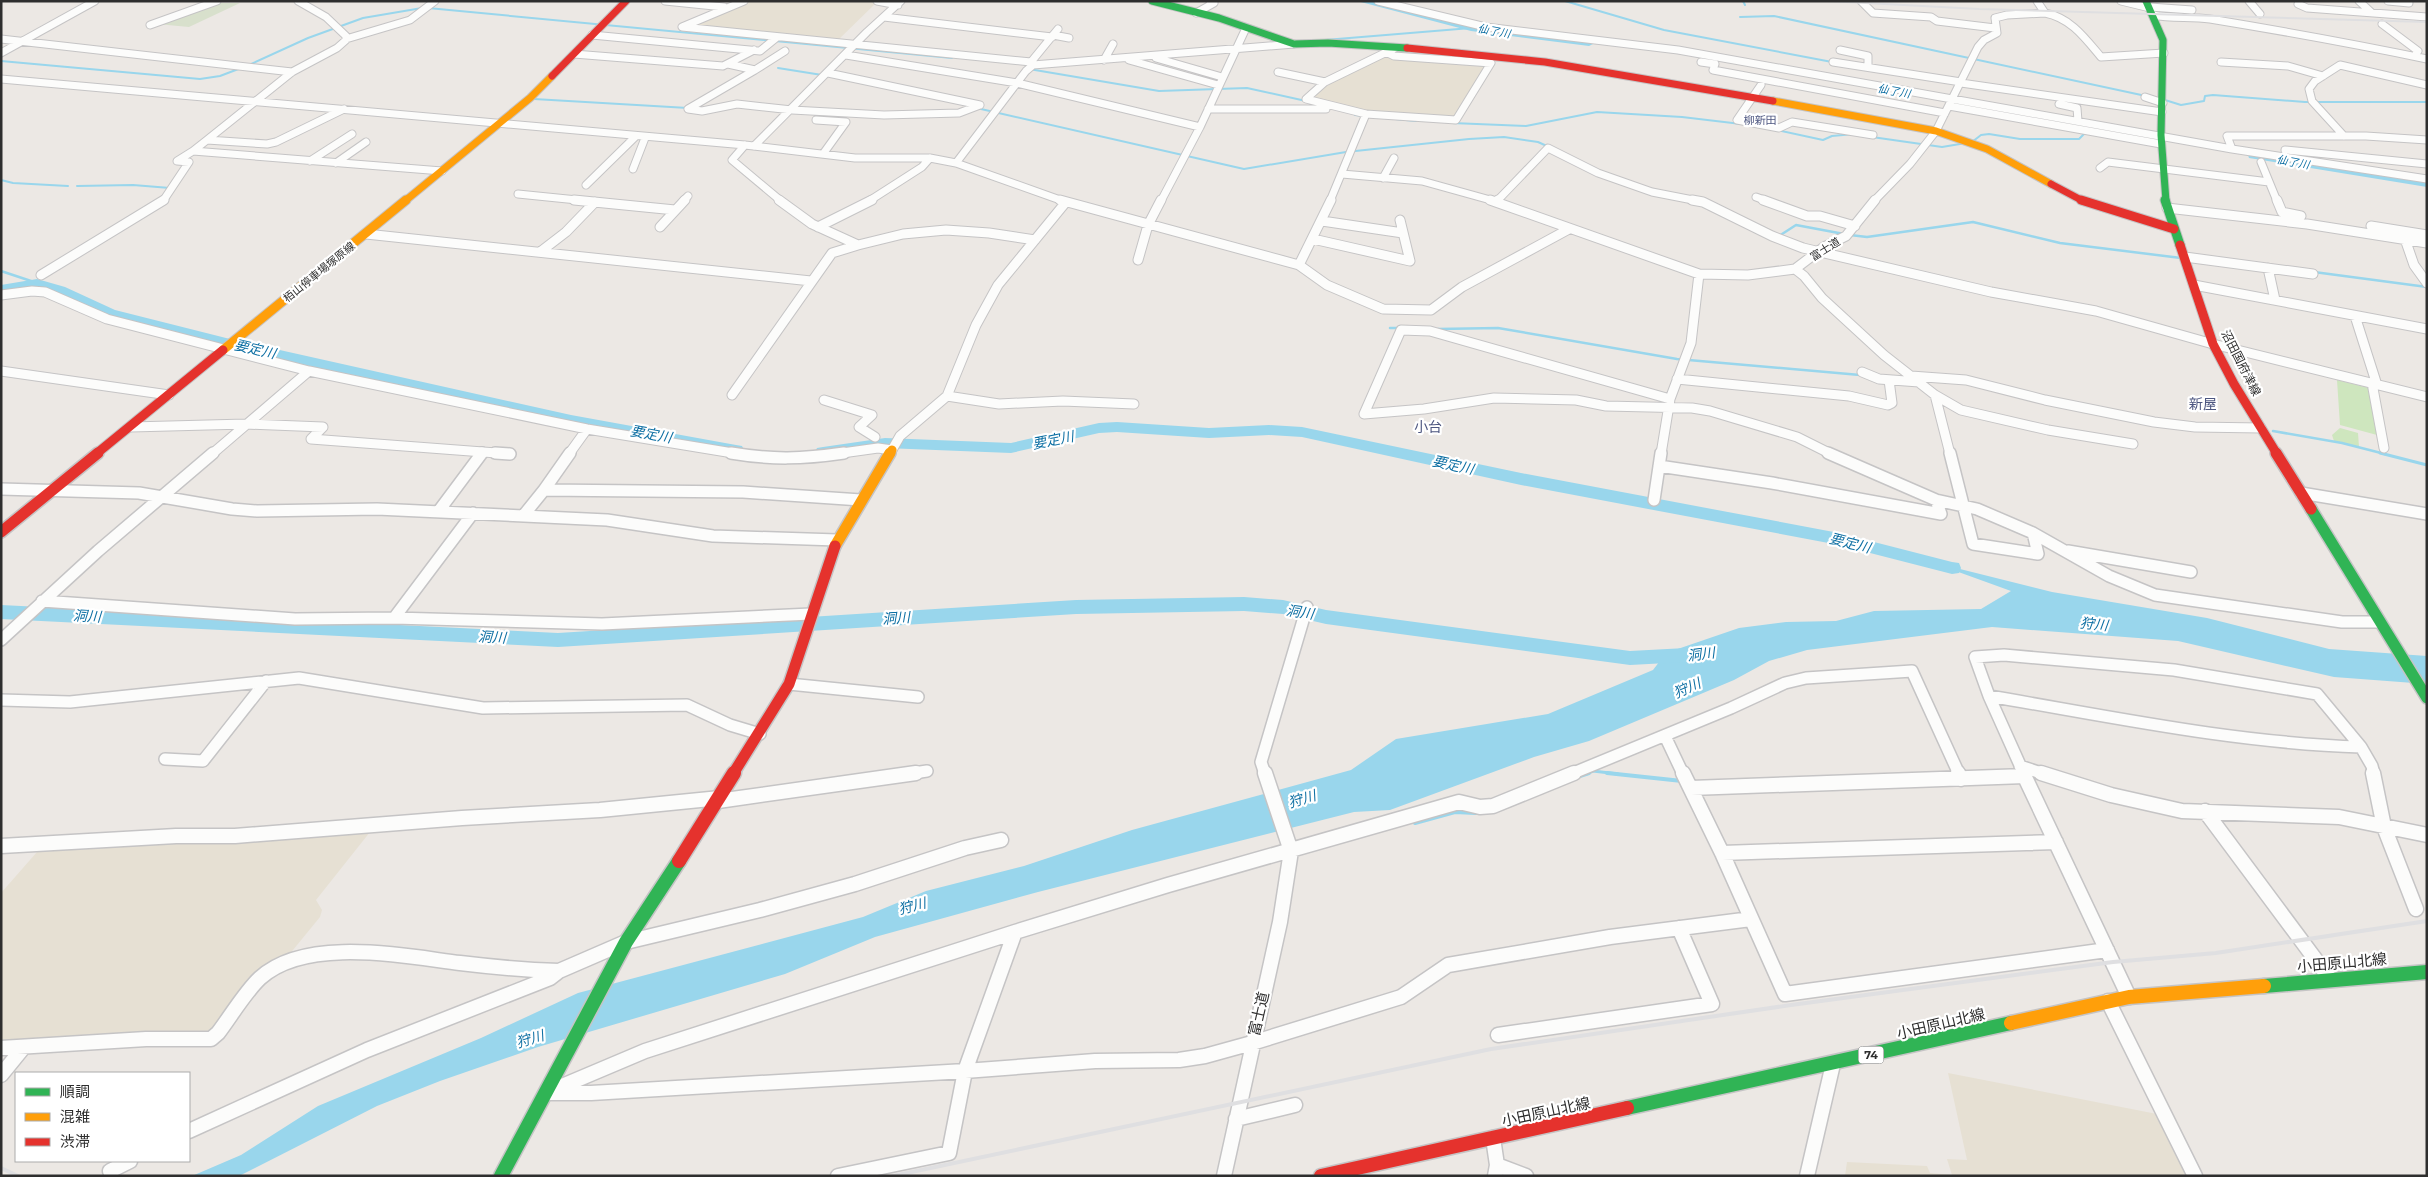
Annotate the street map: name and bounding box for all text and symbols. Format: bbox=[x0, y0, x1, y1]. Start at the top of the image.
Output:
water label: 仙了川 bbox=[1477, 21, 1512, 41]
water label: 仙了川 bbox=[1877, 81, 1912, 101]
district label: 柳新田 bbox=[1744, 113, 1777, 127]
water label: 仙了川 bbox=[2276, 152, 2311, 172]
street label: 富士道 bbox=[1807, 234, 1843, 264]
street label: 栢山停車場塚原線 bbox=[280, 239, 358, 305]
street label: 沼田国府津線 bbox=[2218, 327, 2264, 398]
water label: 要定川 bbox=[233, 336, 279, 363]
district label: 新屋 bbox=[2189, 395, 2217, 413]
district label: 小台 bbox=[1414, 418, 1442, 436]
water label: 要定川 bbox=[629, 421, 675, 447]
water label: 要定川 bbox=[1031, 427, 1077, 453]
water label: 要定川 bbox=[1431, 452, 1477, 479]
water label: 要定川 bbox=[1827, 529, 1874, 557]
water label: 洞川 bbox=[1285, 601, 1317, 623]
water label: 洞川 bbox=[73, 606, 103, 626]
water label: 洞川 bbox=[881, 608, 913, 628]
water label: 狩川 bbox=[2079, 614, 2111, 635]
water label: 洞川 bbox=[478, 627, 508, 647]
water label: 洞川 bbox=[1686, 643, 1718, 665]
water label: 狩川 bbox=[1671, 673, 1705, 702]
water label: 狩川 bbox=[1286, 786, 1320, 812]
water label: 狩川 bbox=[896, 893, 930, 918]
street label: 小田原山北線 bbox=[2296, 949, 2388, 976]
street label: 富士道 bbox=[1244, 990, 1273, 1038]
street label: 小田原山北線 bbox=[1895, 1004, 1987, 1043]
water label: 狩川 bbox=[514, 1026, 548, 1052]
road number: 74 bbox=[1858, 1046, 1884, 1064]
legend bbox=[15, 1072, 190, 1162]
text: 順調 bbox=[60, 1082, 90, 1101]
street label: 小田原山北線 bbox=[1500, 1093, 1592, 1130]
text: 混雑 bbox=[60, 1107, 90, 1126]
text: 渋滞 bbox=[60, 1132, 90, 1151]

